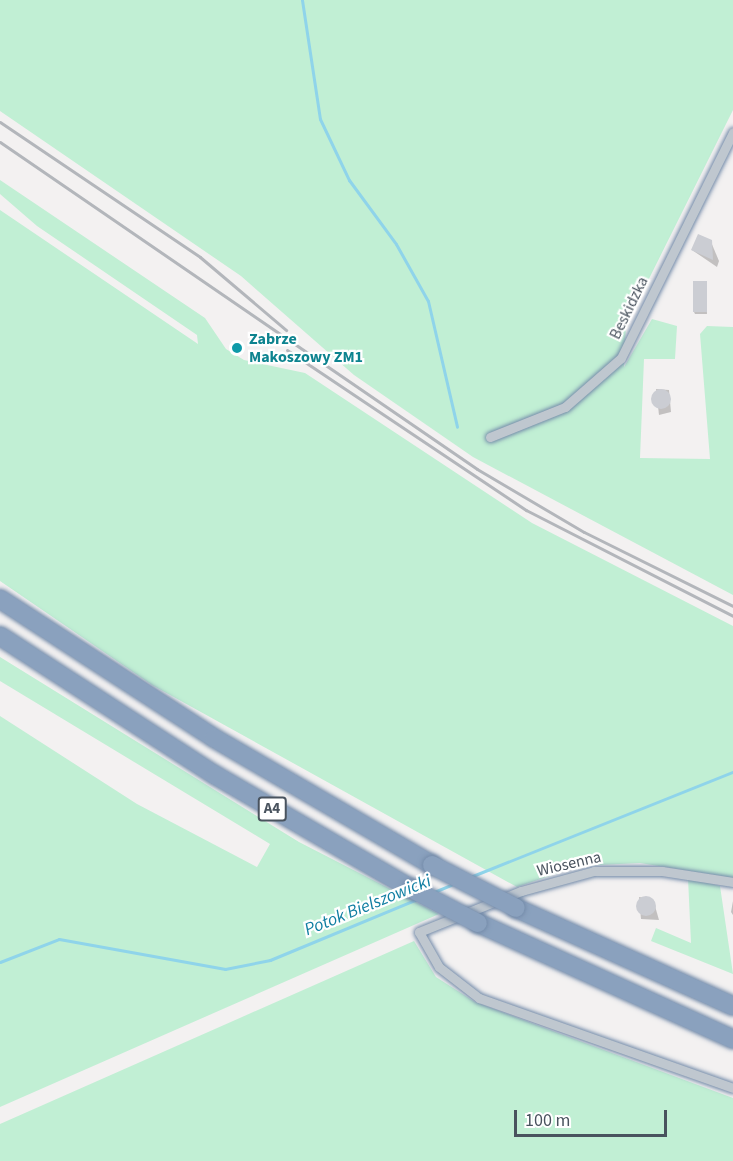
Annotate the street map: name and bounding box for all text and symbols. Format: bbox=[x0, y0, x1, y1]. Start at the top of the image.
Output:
street label: Beskidzka bbox=[606, 273, 652, 343]
place label: Zabrze Makoszowy ZM1 bbox=[249, 329, 363, 367]
marker: Zabrze Makoszowy ZM1 bbox=[230, 341, 244, 355]
road number: A4 bbox=[257, 797, 287, 821]
street label: Wiosenna bbox=[535, 847, 603, 881]
water label: Potok Bielszowicki bbox=[301, 871, 435, 941]
scale bar bbox=[517, 1098, 670, 1136]
text: 100 m bbox=[525, 1108, 570, 1133]

